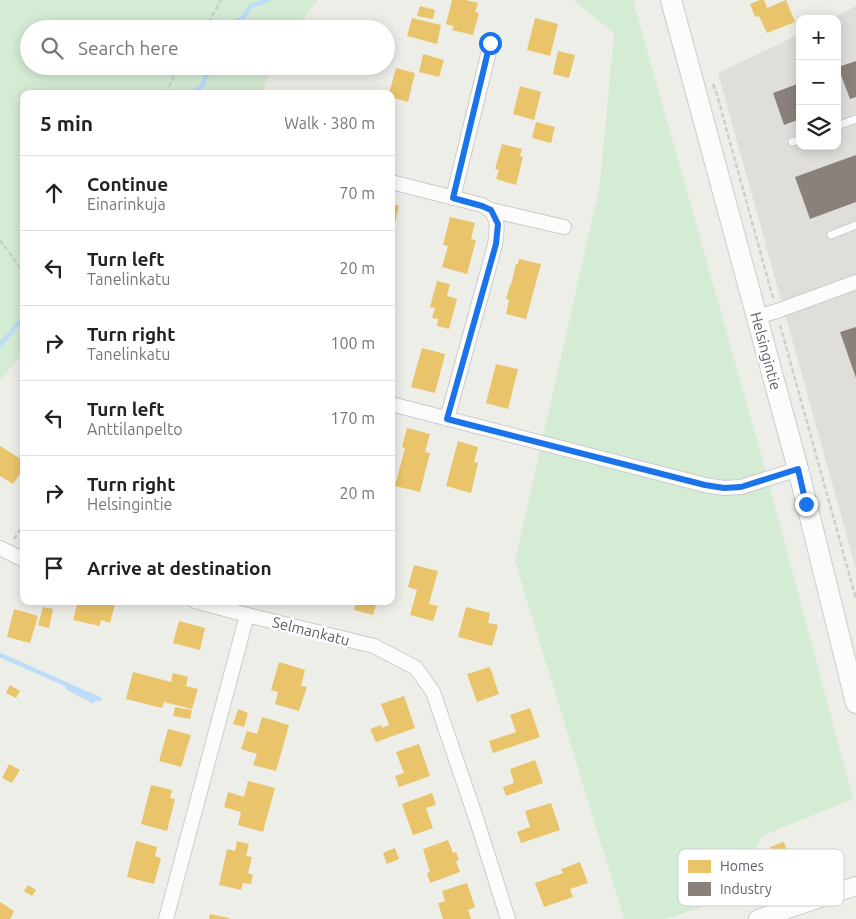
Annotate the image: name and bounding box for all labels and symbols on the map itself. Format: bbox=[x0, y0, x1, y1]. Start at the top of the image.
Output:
route start bbox=[479, 32, 502, 55]
street label: Helsingintie bbox=[747, 310, 785, 392]
route end bbox=[795, 493, 818, 516]
street label: Selmankatu bbox=[271, 613, 351, 649]
legend bbox=[678, 849, 844, 906]
text: Homes bbox=[720, 858, 764, 874]
text: Industry bbox=[720, 881, 772, 897]

